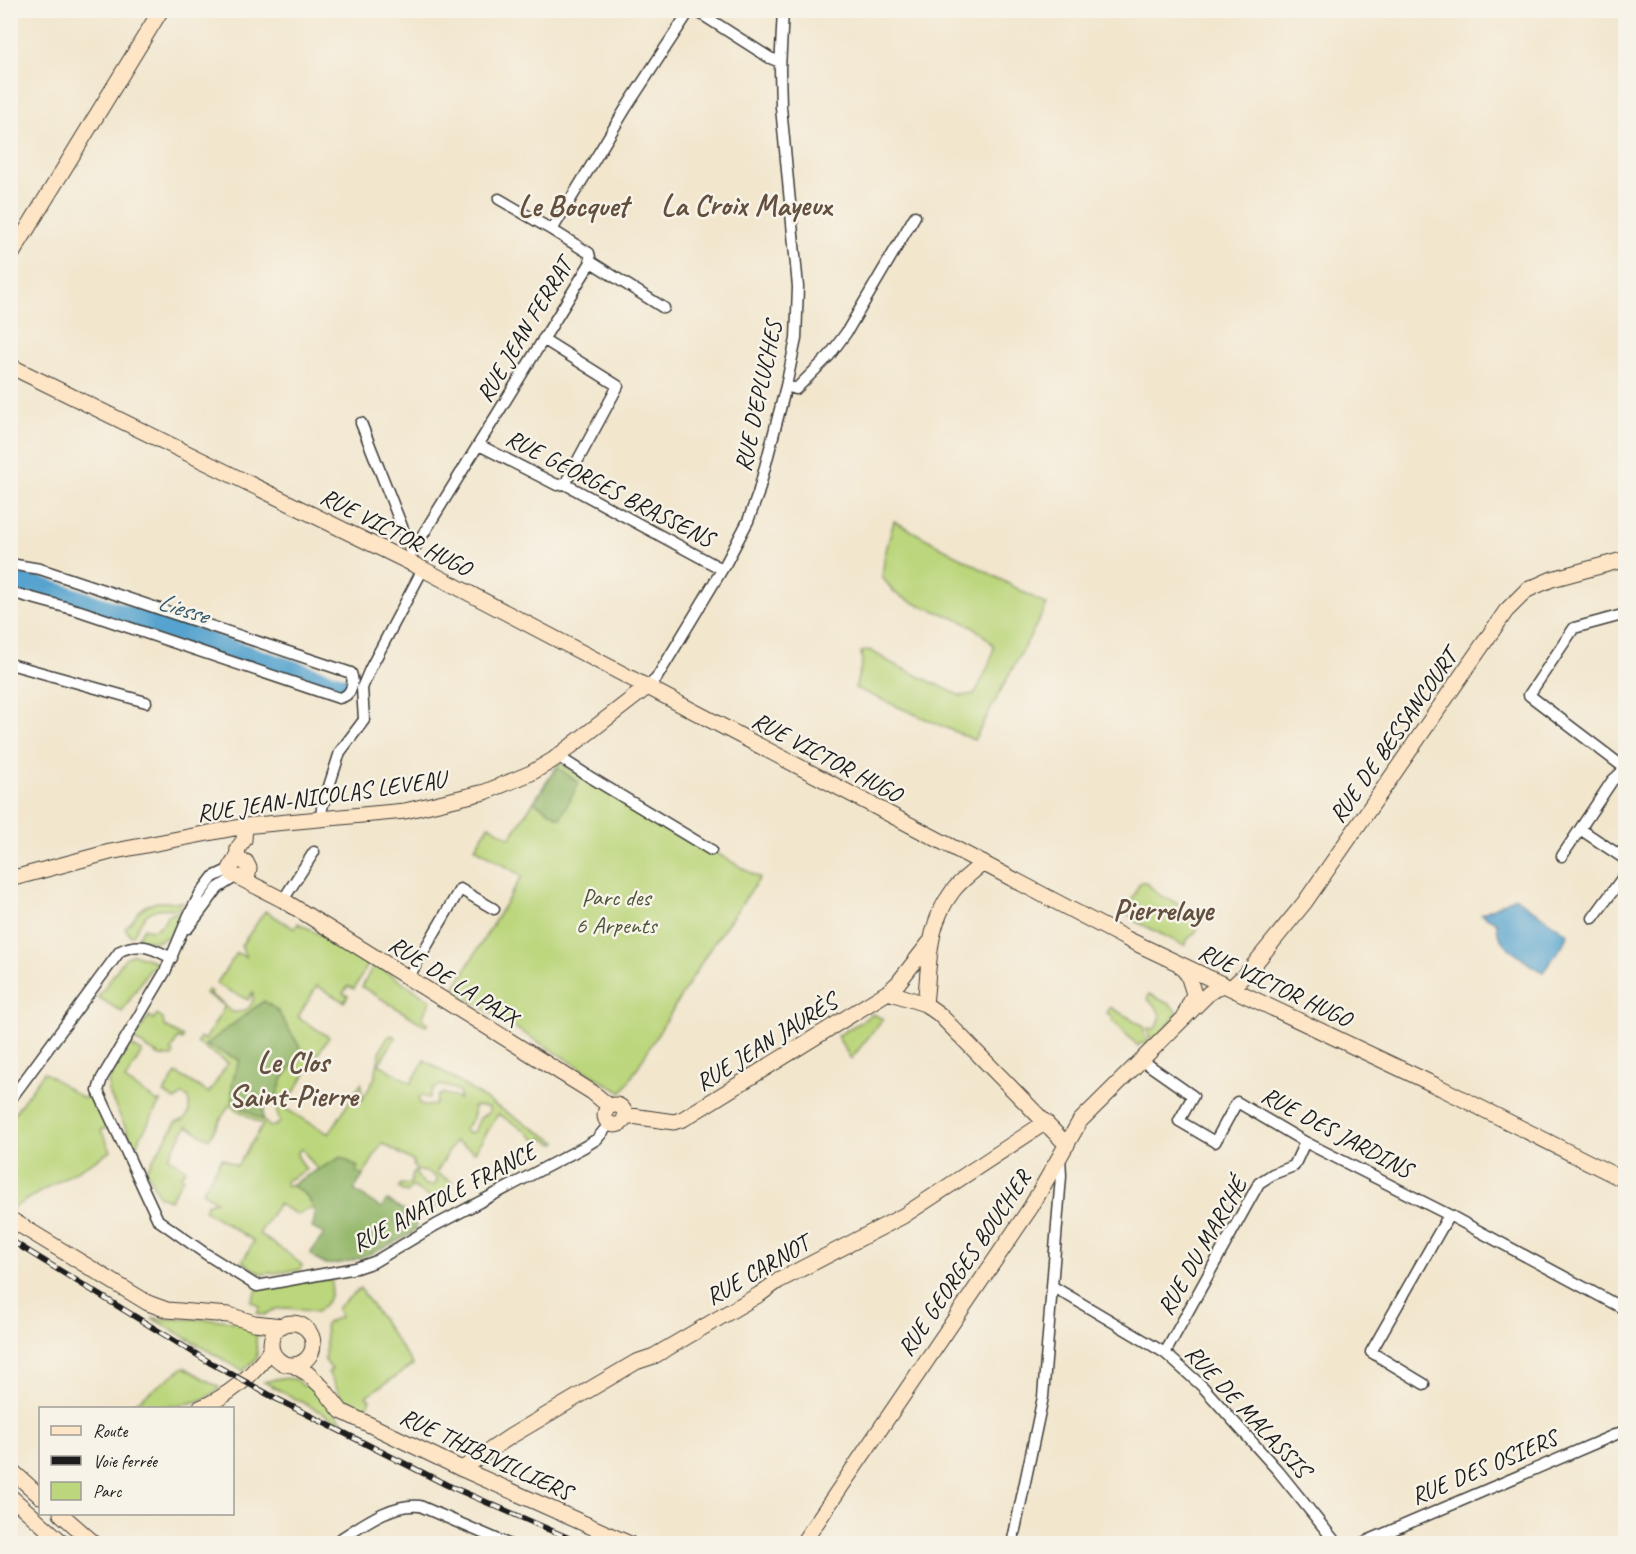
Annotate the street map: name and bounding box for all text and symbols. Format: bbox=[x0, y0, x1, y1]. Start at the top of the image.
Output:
district label: La Croix Mayeux bbox=[661, 186, 834, 224]
district label: Le Bocquet bbox=[518, 187, 633, 225]
street label: RUE JEAN FERRAT bbox=[469, 248, 581, 407]
street label: RUE D'EPLUCHES bbox=[727, 315, 789, 474]
street label: RUE GEORGES BRASSENS bbox=[501, 423, 722, 555]
street label: RUE VICTOR HUGO bbox=[316, 481, 479, 584]
water label: Liesse bbox=[154, 584, 216, 633]
street label: RUE DE BESSANCOURT bbox=[1322, 639, 1467, 828]
street label: RUE VICTOR HUGO bbox=[747, 705, 910, 810]
street label: RUE JEAN-NICOLAS LEVEAU bbox=[195, 763, 451, 828]
park label: Parc des 6 Arpents bbox=[576, 882, 658, 940]
district label: Pierrelaye bbox=[1113, 891, 1215, 929]
street label: RUE DE LA PAIX bbox=[383, 929, 527, 1034]
street label: RUE VICTOR HUGO bbox=[1194, 936, 1359, 1035]
street label: RUE JEAN JAURÈS bbox=[690, 984, 846, 1097]
district label: Le Clos Saint-Pierre bbox=[228, 1043, 360, 1115]
street label: RUE DES JARDINS bbox=[1256, 1080, 1421, 1186]
street label: RUE ANATOLE FRANCE bbox=[347, 1134, 544, 1258]
street label: RUE GEORGES BOUCHER bbox=[891, 1163, 1039, 1362]
street label: RUE DU MARCHÉ bbox=[1150, 1169, 1255, 1320]
street label: RUE CARNOT bbox=[700, 1225, 819, 1312]
street label: RUE DE MALASSIS bbox=[1179, 1338, 1320, 1487]
street label: RUE THIBIVILLIERS bbox=[395, 1401, 580, 1508]
legend bbox=[39, 1407, 234, 1515]
text: Route bbox=[93, 1420, 128, 1442]
street label: RUE DES OSIERS bbox=[1406, 1421, 1565, 1511]
text: Voie ferrée bbox=[93, 1450, 158, 1472]
text: Parc bbox=[93, 1480, 122, 1502]

